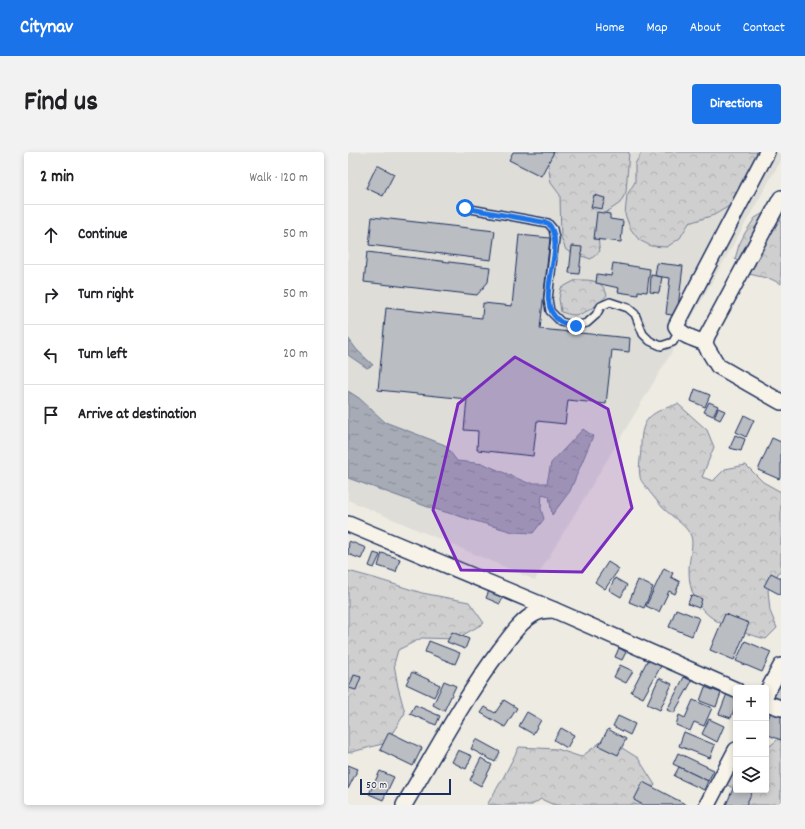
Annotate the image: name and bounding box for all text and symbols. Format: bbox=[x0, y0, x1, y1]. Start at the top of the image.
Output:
text: Citynav bbox=[20, 15, 73, 42]
text: Home bbox=[595, 18, 624, 38]
text: Map bbox=[646, 18, 668, 38]
text: About bbox=[690, 18, 721, 38]
text: Contact bbox=[743, 18, 785, 38]
text: Find us bbox=[24, 84, 98, 124]
button: Directions bbox=[692, 84, 781, 124]
text: 2 min bbox=[40, 166, 74, 190]
text: Walk · 120 m bbox=[250, 169, 308, 188]
route start bbox=[456, 199, 474, 217]
icon: ahead bbox=[40, 224, 62, 246]
text: Continue bbox=[78, 224, 127, 246]
text: 50 m bbox=[283, 225, 308, 244]
icon: right bbox=[40, 284, 62, 306]
text: Turn right bbox=[78, 284, 134, 306]
text: 50 m bbox=[283, 285, 308, 304]
route end bbox=[567, 317, 585, 335]
icon: left bbox=[40, 344, 62, 366]
text: Turn left bbox=[78, 344, 127, 366]
text: 20 m bbox=[283, 345, 308, 364]
icon: arrive bbox=[40, 404, 62, 426]
text: Arrive at destination bbox=[78, 404, 196, 426]
map controls bbox=[733, 685, 769, 793]
button: + bbox=[733, 685, 769, 721]
button: − bbox=[733, 721, 769, 757]
button: layers bbox=[733, 757, 769, 793]
scale bar bbox=[360, 777, 451, 796]
text: 50 m bbox=[366, 778, 387, 794]

